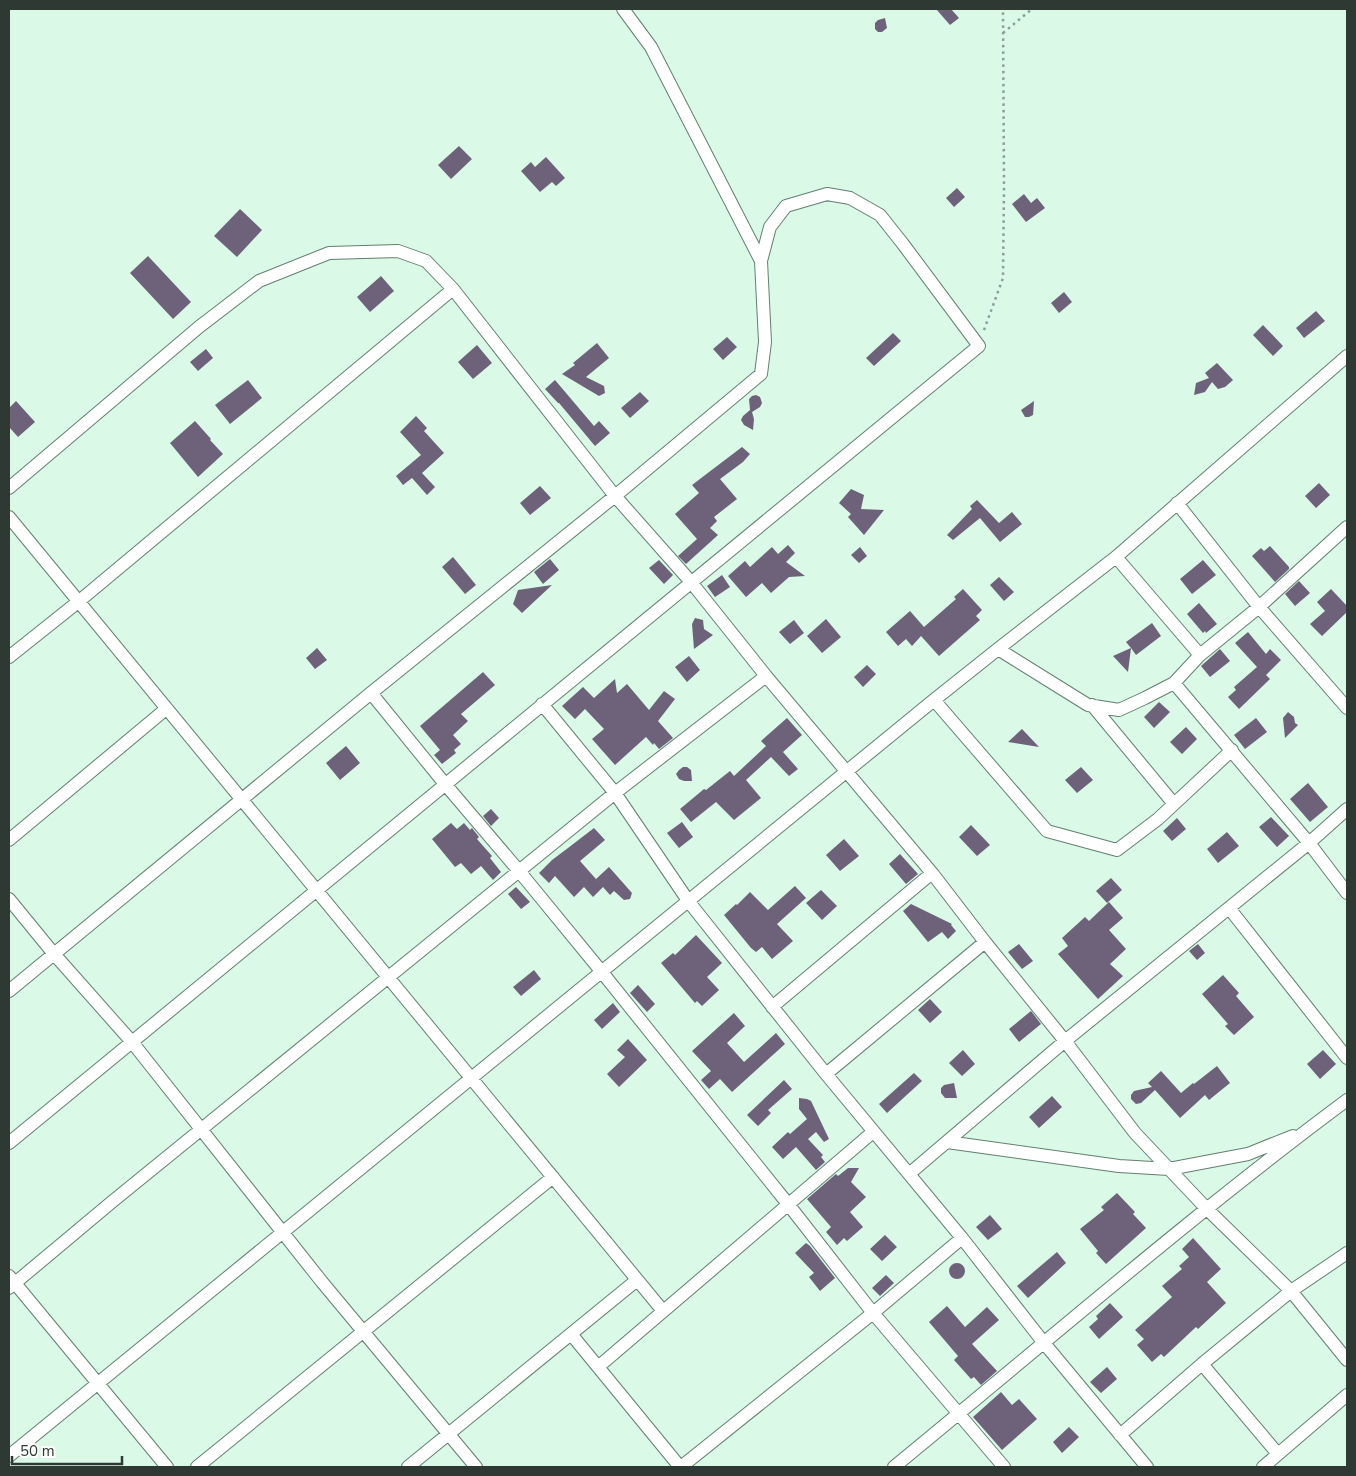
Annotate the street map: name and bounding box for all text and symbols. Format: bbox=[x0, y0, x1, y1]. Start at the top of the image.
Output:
scale bar bbox=[12, 1434, 122, 1466]
text: 50 m bbox=[20, 1441, 55, 1461]

